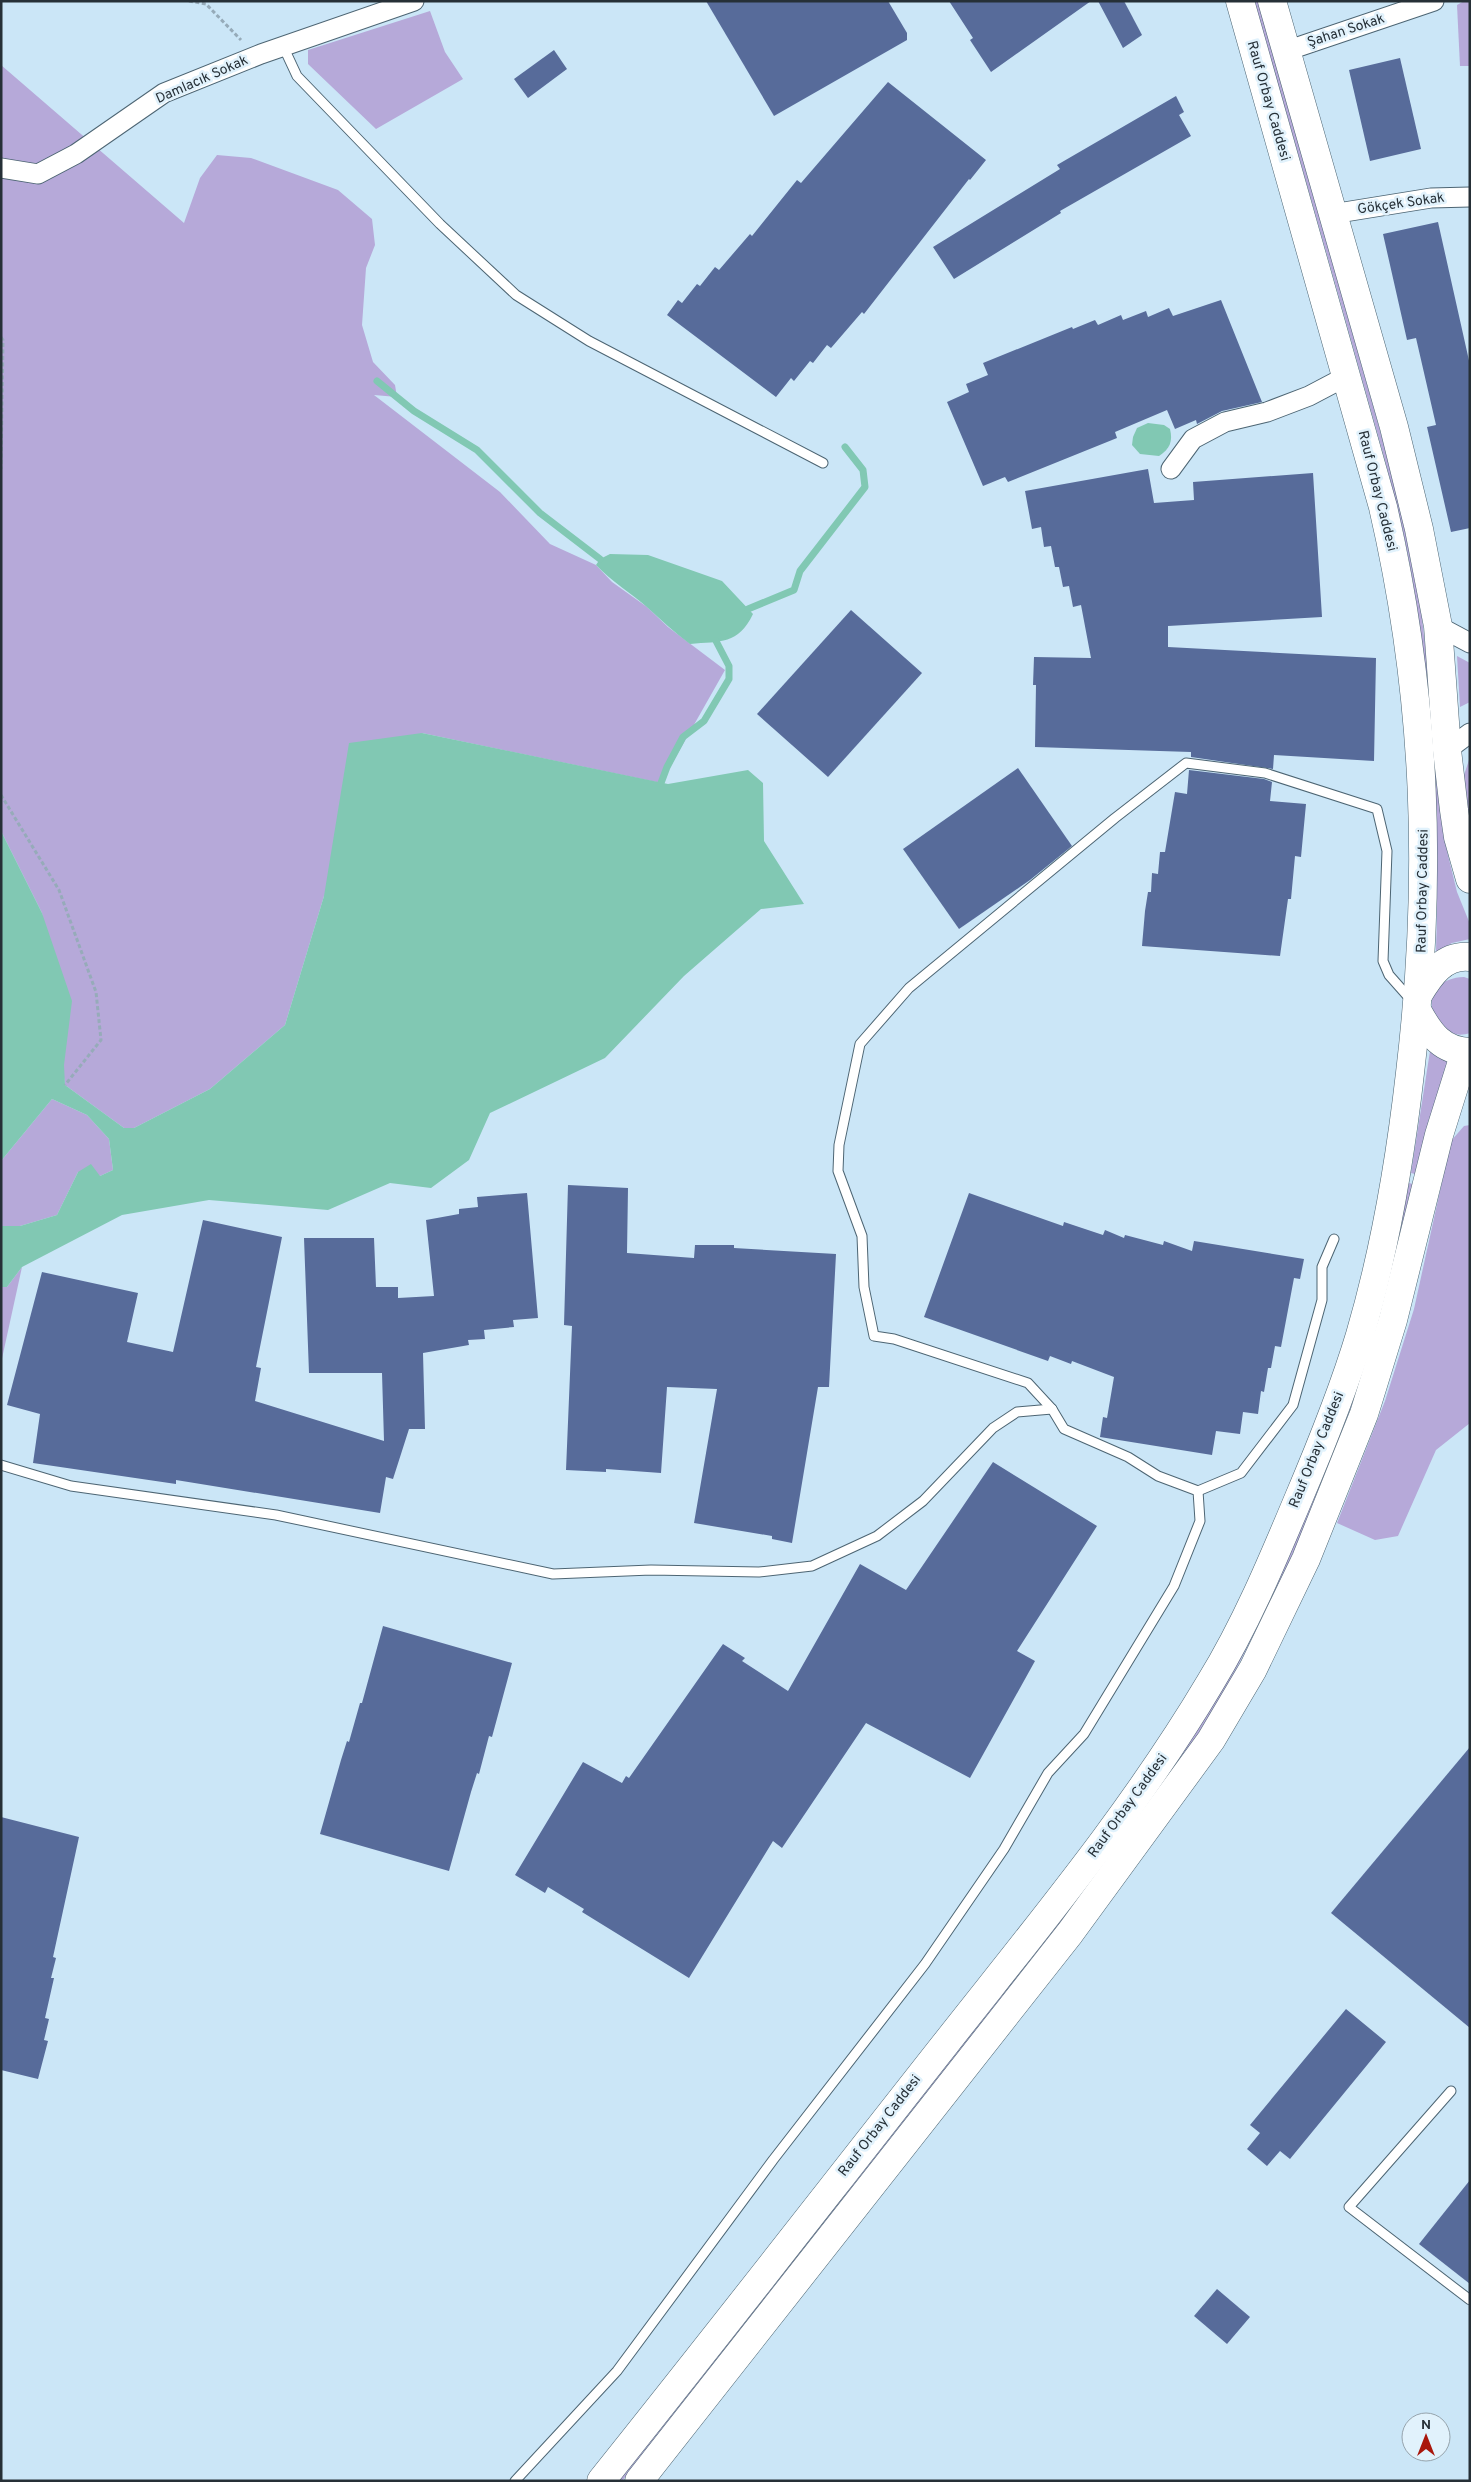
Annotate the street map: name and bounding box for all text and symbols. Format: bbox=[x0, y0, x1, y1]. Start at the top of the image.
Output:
street label: Şahan Sokak bbox=[1305, 11, 1387, 51]
street label: Rauf Orbay Caddesi bbox=[1243, 39, 1293, 163]
street label: Damlacık Sokak bbox=[153, 52, 251, 108]
street label: Gökçek Sokak bbox=[1356, 189, 1446, 219]
street label: Rauf Orbay Caddesi bbox=[1354, 429, 1400, 553]
street label: Rauf Orbay Caddesi bbox=[1413, 829, 1433, 953]
street label: Rauf Orbay Caddesi bbox=[1286, 1389, 1348, 1511]
street label: Rauf Orbay Caddesi bbox=[1085, 1751, 1171, 1861]
street label: Rauf Orbay Caddesi bbox=[835, 2072, 925, 2180]
north arrow bbox=[1401, 2412, 1451, 2462]
text: N bbox=[1421, 2417, 1431, 2434]

